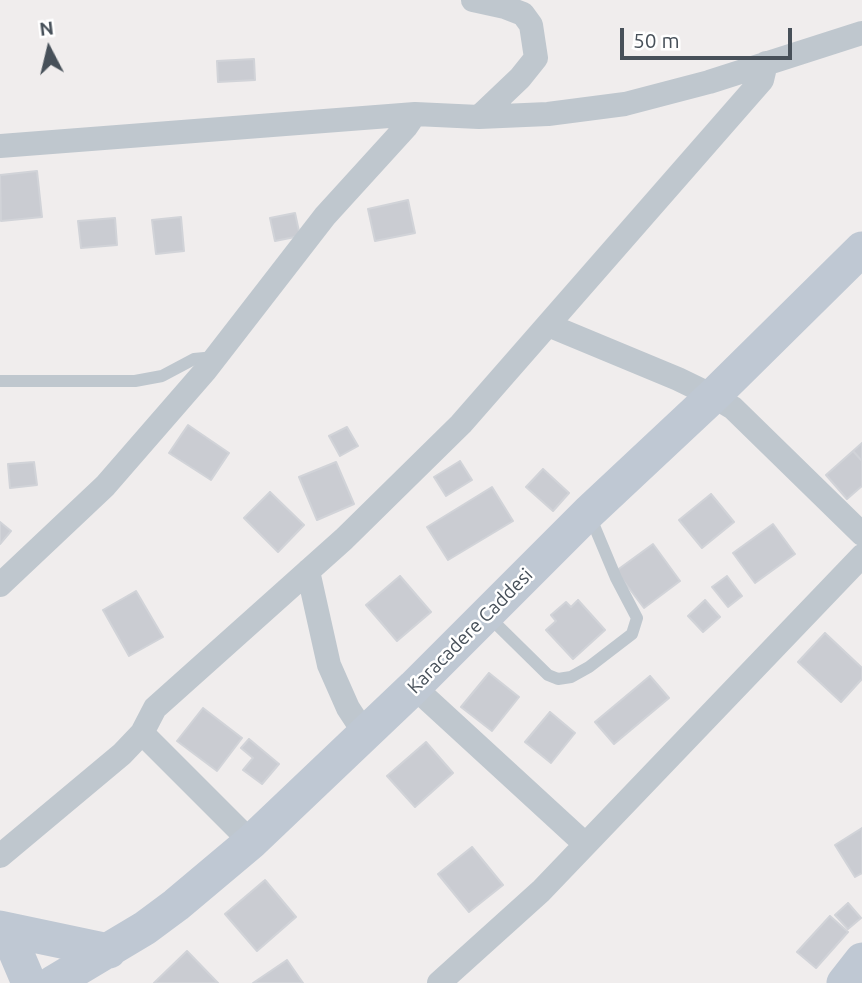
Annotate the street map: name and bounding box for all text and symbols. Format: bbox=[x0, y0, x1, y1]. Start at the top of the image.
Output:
north arrow bbox=[14, 14, 84, 84]
scale bar bbox=[624, 14, 796, 58]
text: N bbox=[38, 16, 55, 40]
text: 50 m bbox=[633, 28, 680, 52]
street label: Karacadere Caddesi bbox=[403, 564, 537, 698]

